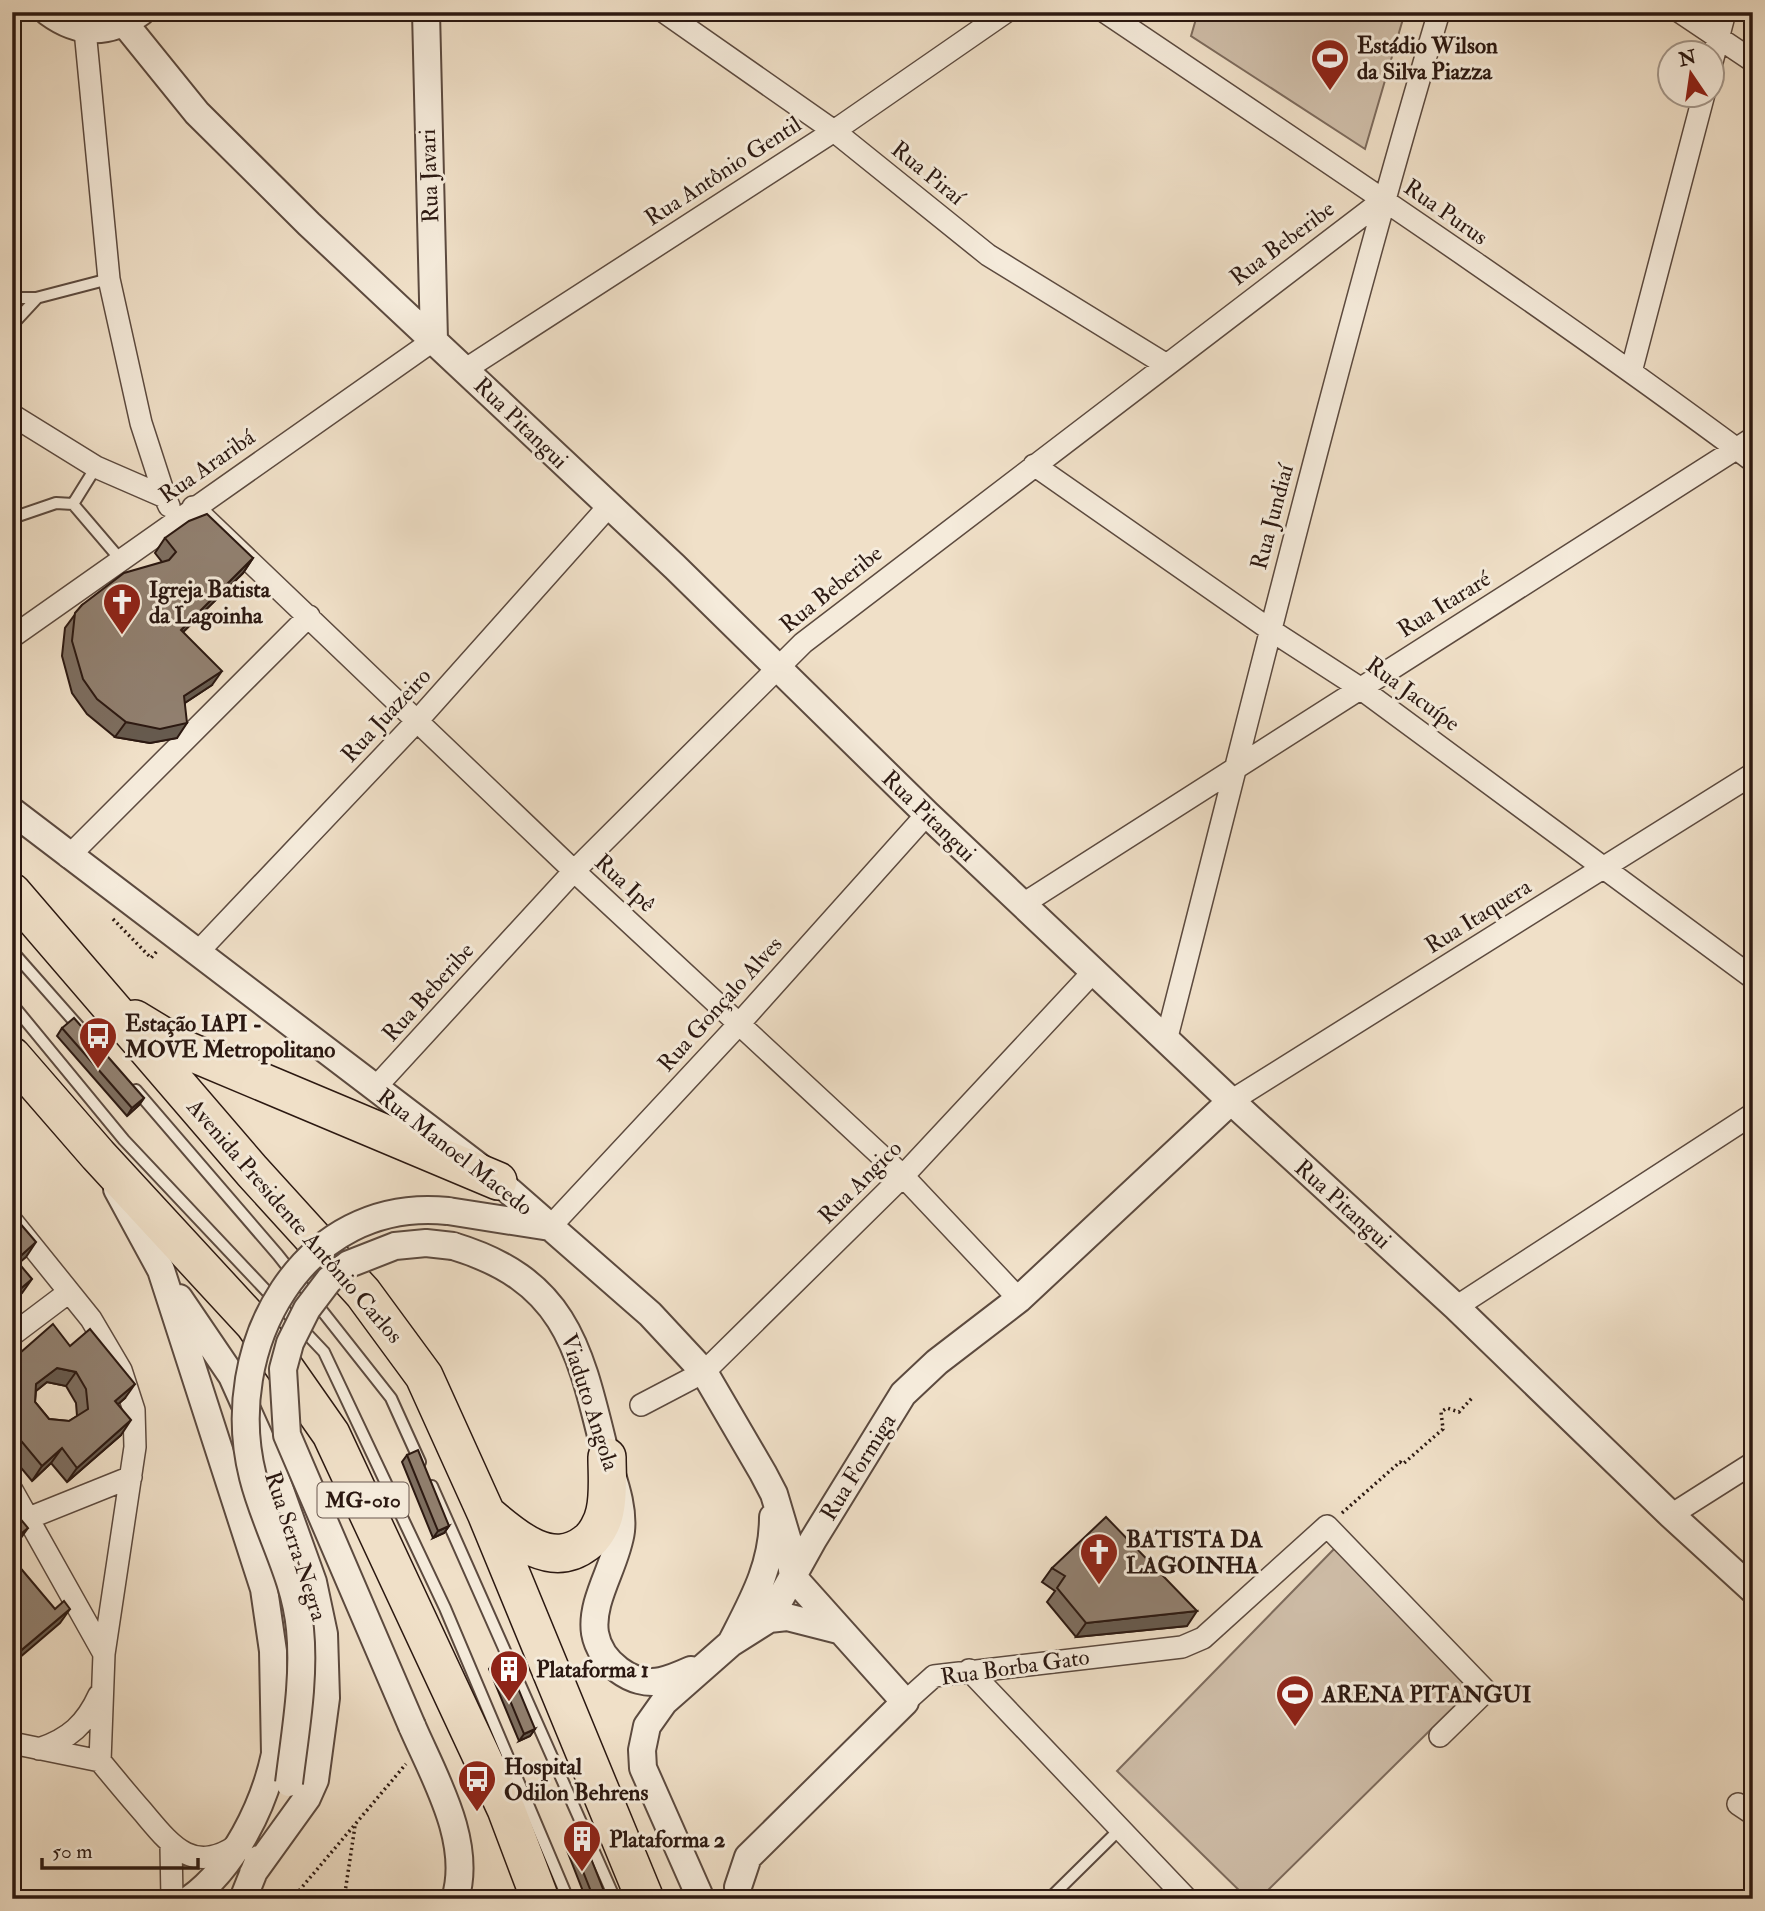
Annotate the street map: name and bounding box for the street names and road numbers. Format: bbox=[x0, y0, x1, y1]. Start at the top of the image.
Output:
street label: Rua Antônio Gentil bbox=[639, 109, 807, 232]
street label: Rua Javari bbox=[413, 128, 445, 224]
street label: Rua Piraí bbox=[885, 135, 972, 213]
street label: Rua Purus bbox=[1398, 173, 1494, 252]
street label: Rua Beberibe bbox=[1224, 194, 1340, 292]
street label: Rua Pitangui bbox=[468, 371, 574, 475]
street label: Rua Araribá bbox=[153, 422, 261, 510]
street label: Rua Jundiaí bbox=[1244, 459, 1300, 573]
street label: Rua Beberibe bbox=[774, 539, 888, 639]
street label: Rua Itararé bbox=[1392, 564, 1496, 644]
street label: Rua Jacuípe bbox=[1360, 650, 1466, 739]
street label: Rua Juazeiro bbox=[335, 662, 437, 768]
street label: Rua Pitangui bbox=[876, 764, 982, 868]
street label: Rua Ipê bbox=[588, 848, 662, 919]
street label: Rua Itaquera bbox=[1419, 872, 1537, 960]
street label: Rua Gonçalo Alves bbox=[651, 930, 789, 1078]
street label: Rua Beberibe bbox=[376, 936, 480, 1048]
street label: Rua Manoel Macedo bbox=[371, 1082, 539, 1222]
street label: Avenida Presidente Antônio Carlos bbox=[180, 1092, 409, 1349]
street label: Rua Angico bbox=[812, 1134, 908, 1230]
street label: Rua Pitangui bbox=[1289, 1153, 1397, 1255]
street label: Viaduto Angola bbox=[554, 1330, 626, 1475]
street label: Rua Formiga bbox=[814, 1408, 903, 1526]
street label: Rua Serra Negra bbox=[258, 1468, 334, 1625]
road number: MG-010 bbox=[318, 1482, 408, 1518]
street label: Rua Borba Gato bbox=[939, 1642, 1091, 1692]

